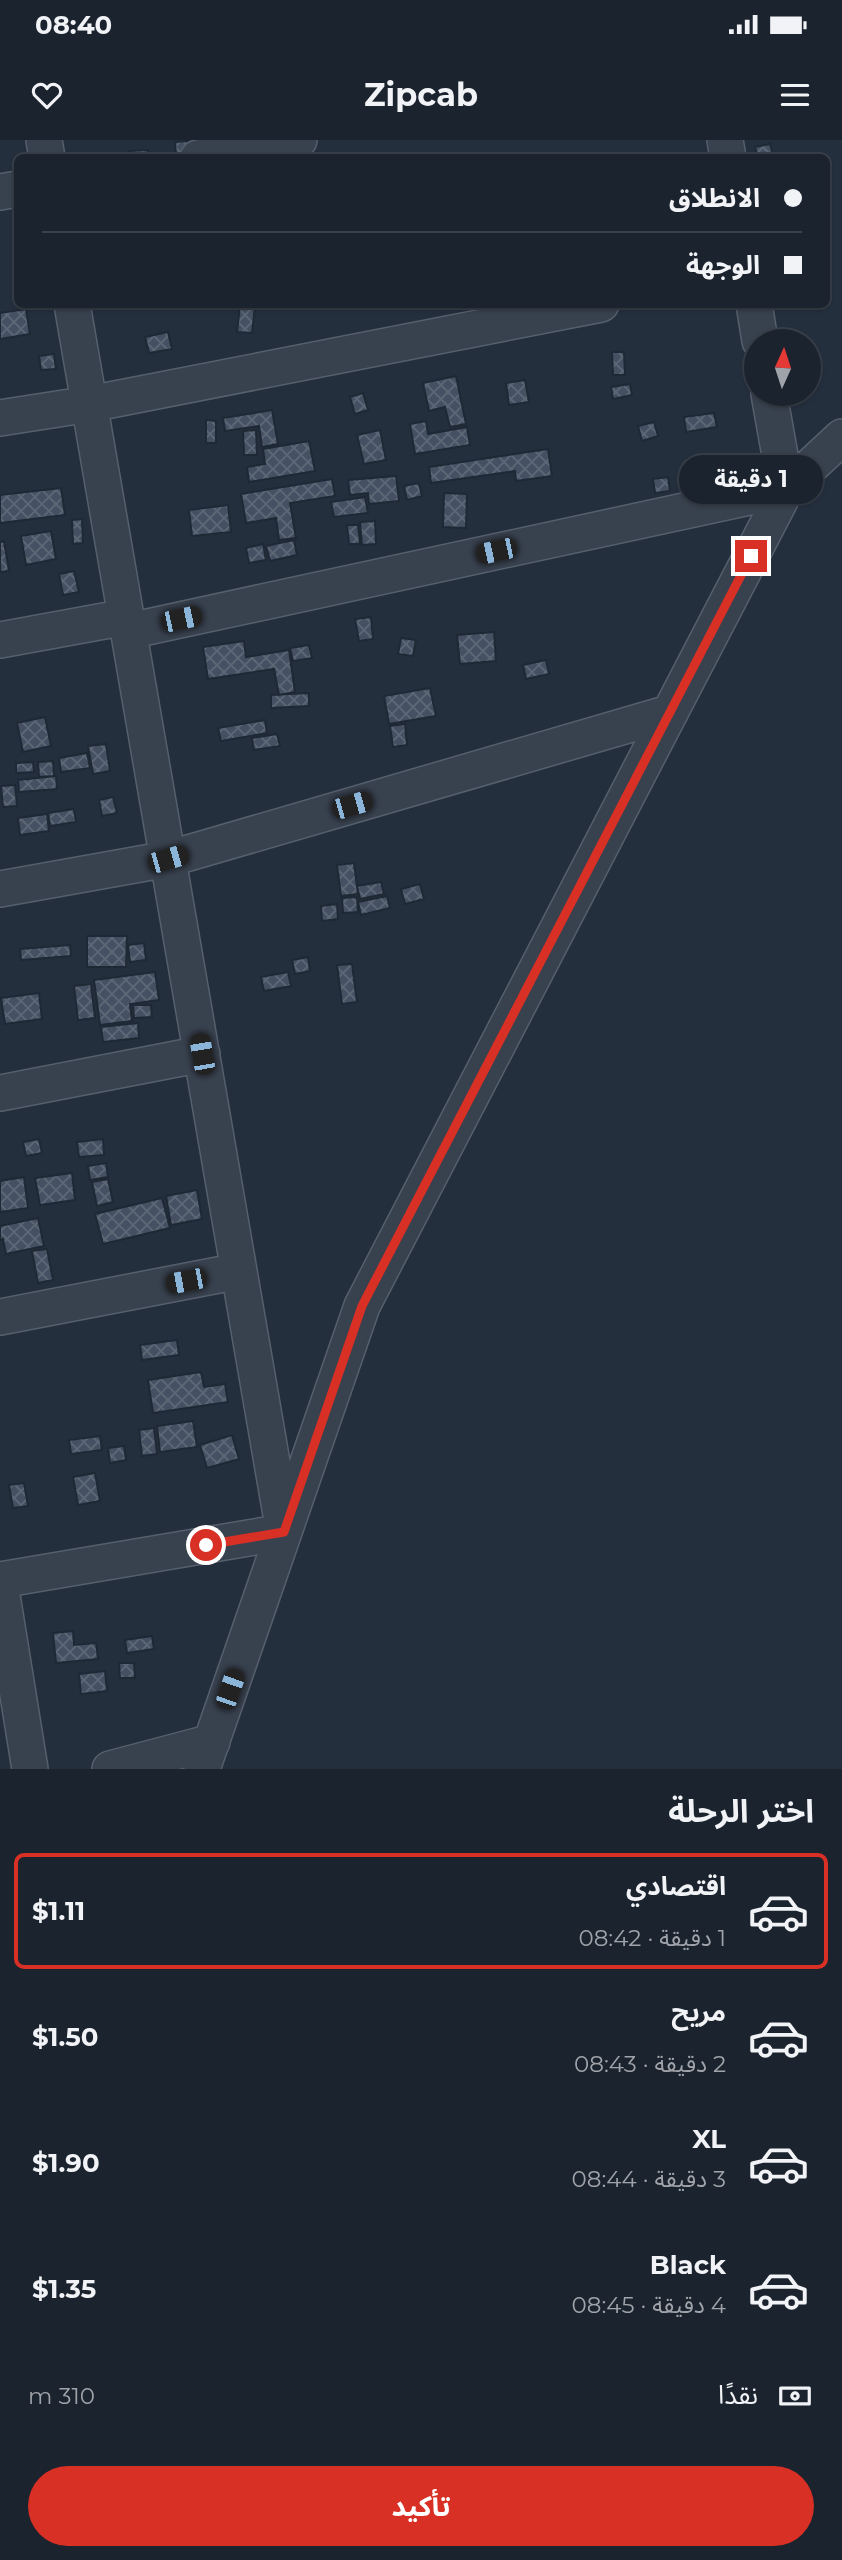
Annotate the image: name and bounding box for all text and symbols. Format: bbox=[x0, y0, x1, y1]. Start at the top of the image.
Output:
text: 08:40 bbox=[35, 9, 112, 41]
text: Zipcab bbox=[364, 75, 478, 114]
icon: heart bbox=[28, 76, 66, 114]
icon: menu bbox=[776, 76, 814, 114]
text: الانطلاق bbox=[669, 182, 760, 214]
text: الوجهة bbox=[686, 249, 760, 281]
north arrow bbox=[744, 329, 821, 406]
map controls bbox=[744, 329, 821, 406]
callout: 1 دقيقة bbox=[679, 454, 823, 504]
text: 1 دقيقة bbox=[714, 465, 788, 493]
car bbox=[474, 536, 519, 566]
route end bbox=[735, 540, 767, 572]
car bbox=[159, 604, 204, 634]
car bbox=[329, 789, 376, 821]
car bbox=[145, 843, 192, 875]
car bbox=[189, 1031, 216, 1077]
car bbox=[164, 1267, 209, 1295]
route start bbox=[190, 1529, 222, 1561]
car bbox=[214, 1666, 247, 1712]
text: اختر الرحلة bbox=[668, 1791, 814, 1830]
text: اقتصادي bbox=[626, 1870, 726, 1902]
icon: car bbox=[747, 1880, 810, 1943]
text: $1.11 bbox=[32, 1895, 85, 1927]
text: 1 دقيقة · 08:42 bbox=[578, 1924, 726, 1952]
text: مريح bbox=[671, 1996, 726, 2028]
icon: car bbox=[747, 2006, 810, 2069]
text: $1.50 bbox=[32, 2021, 98, 2053]
text: 2 دقيقة · 08:43 bbox=[574, 2050, 726, 2078]
text: XL bbox=[692, 2123, 726, 2155]
icon: car bbox=[747, 2132, 810, 2195]
text: $1.90 bbox=[32, 2147, 100, 2179]
text: 3 دقيقة · 08:44 bbox=[572, 2165, 726, 2193]
text: Black bbox=[650, 2249, 726, 2281]
icon: car bbox=[747, 2258, 810, 2321]
text: $1.35 bbox=[32, 2273, 96, 2305]
text: 4 دقيقة · 08:45 bbox=[572, 2291, 726, 2319]
icon: cash bbox=[776, 2377, 814, 2415]
text: نقدًا bbox=[718, 2379, 758, 2411]
text: 310 m bbox=[28, 2382, 95, 2410]
button: تأكيد bbox=[28, 2466, 814, 2546]

